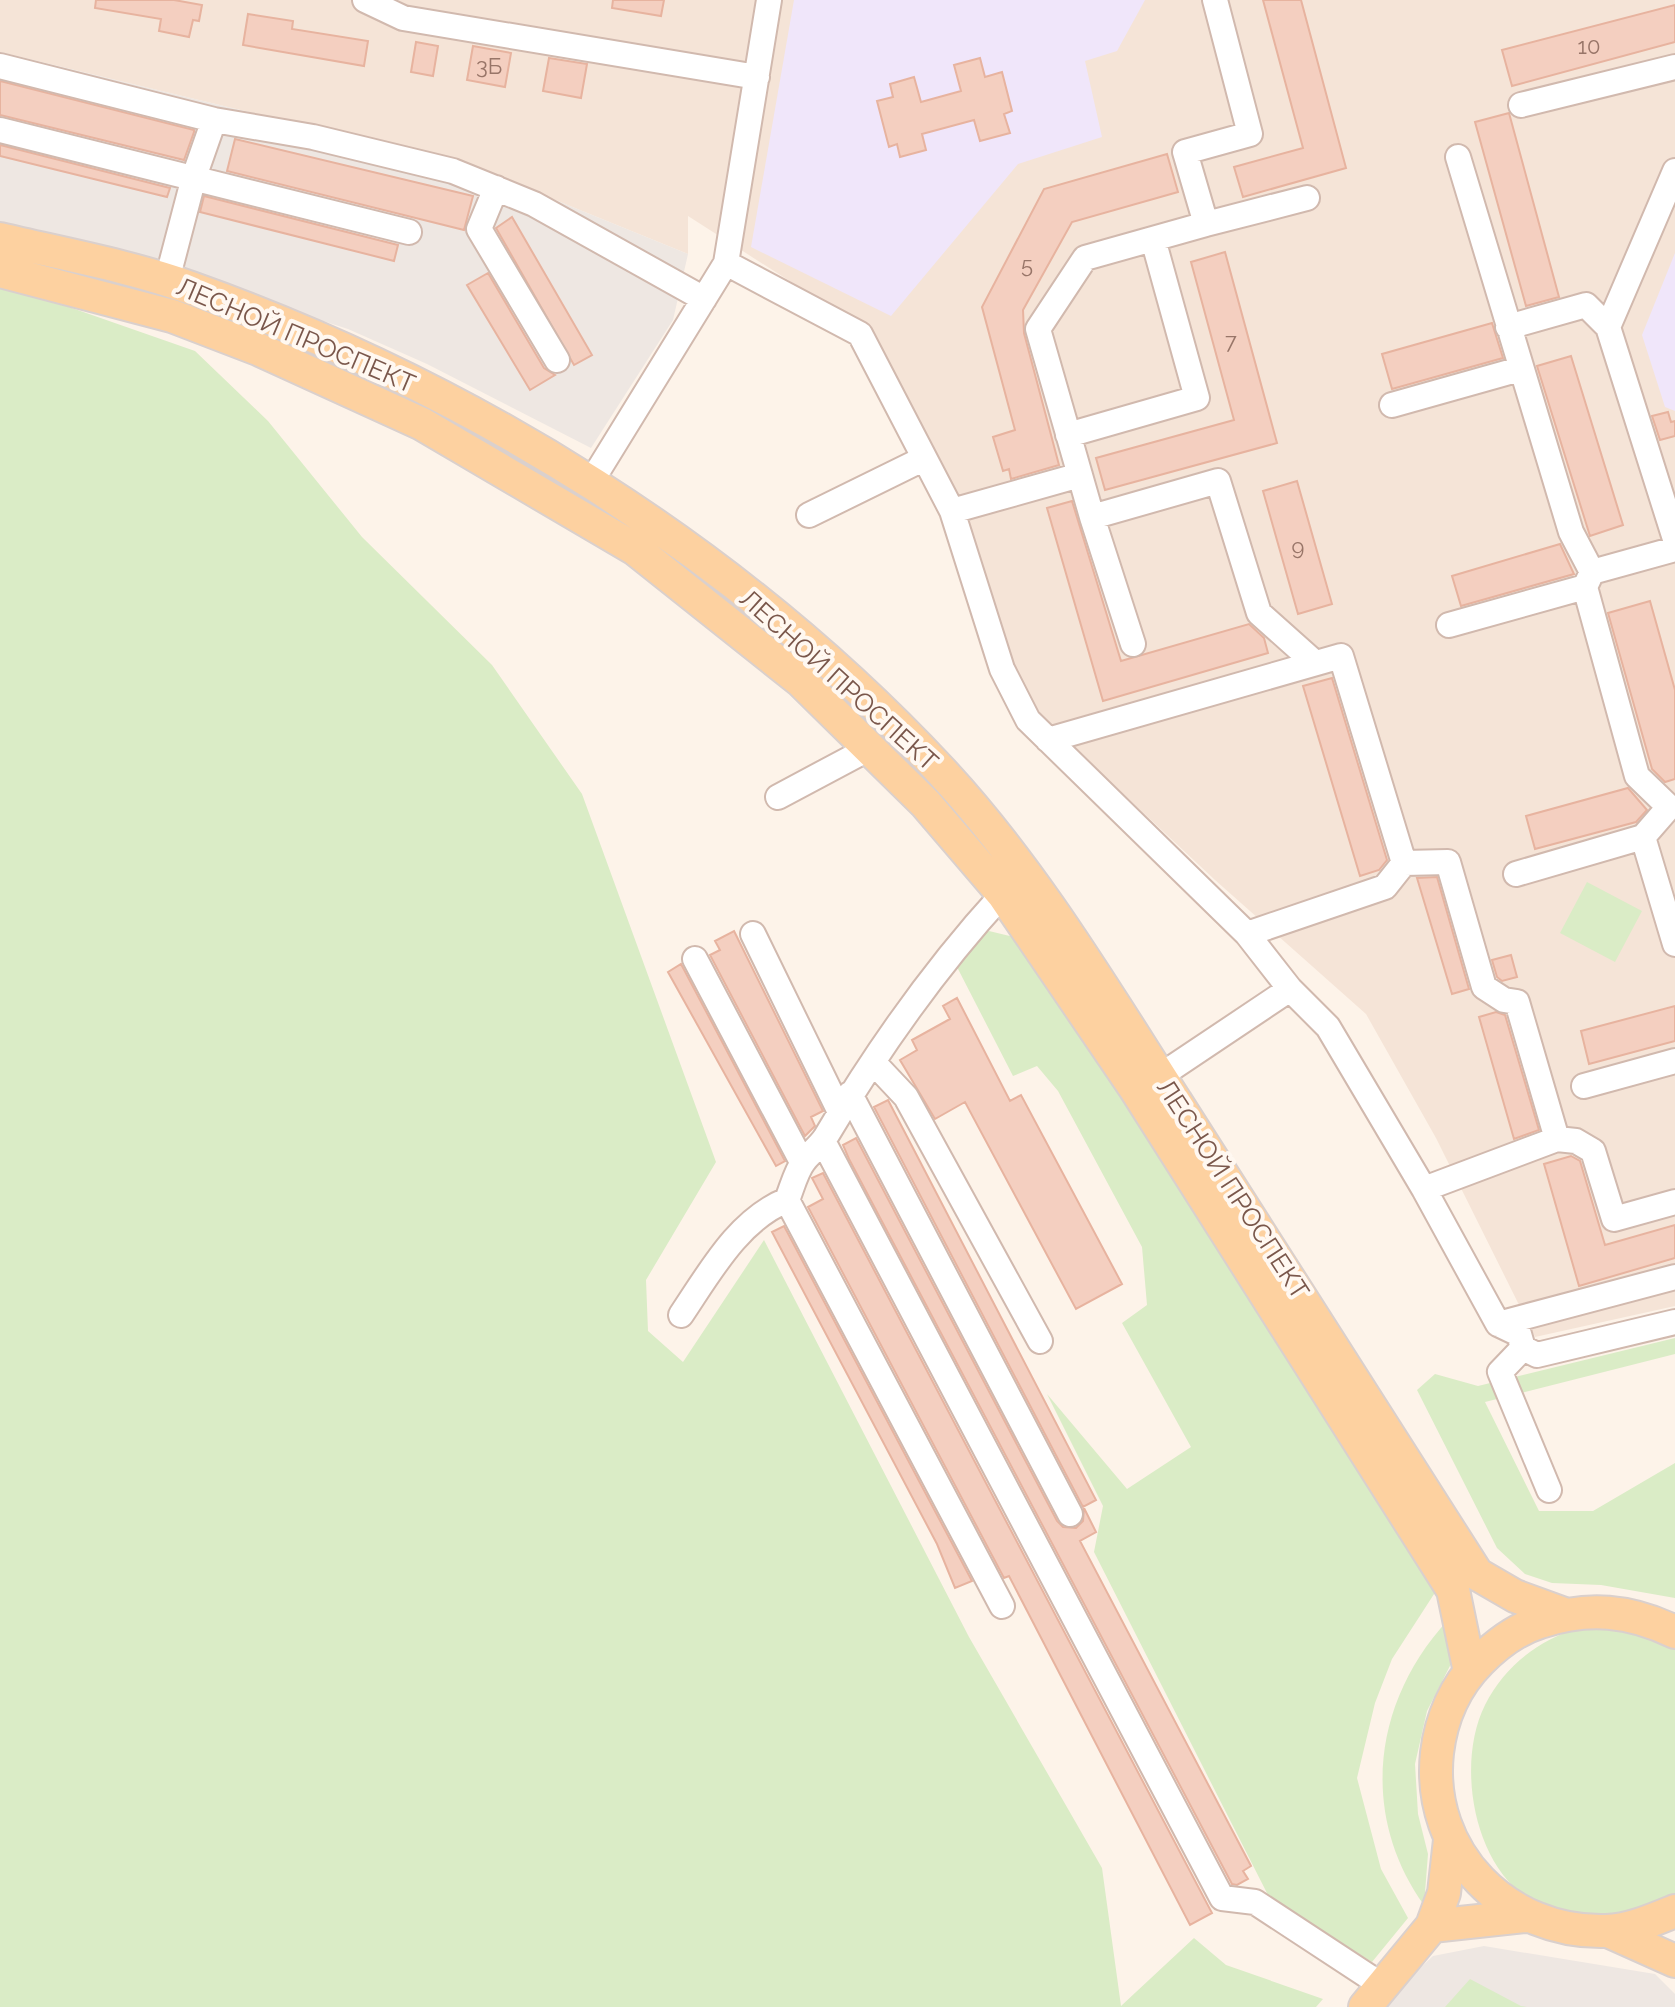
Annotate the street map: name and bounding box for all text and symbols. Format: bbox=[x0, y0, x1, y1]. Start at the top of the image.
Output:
house number: 10 bbox=[1578, 33, 1600, 59]
house number: 3Б bbox=[476, 53, 502, 79]
house number: 5 bbox=[1021, 252, 1033, 278]
street label: ЛЕСНОЙ ПРОСПЕКТ bbox=[172, 271, 420, 399]
house number: 7 bbox=[1225, 328, 1237, 354]
house number: 9 bbox=[1292, 534, 1304, 560]
street label: ЛЕСНОЙ ПРОСПЕКТ bbox=[734, 583, 944, 777]
street label: ЛЕСНОЙ ПРОСПЕКТ bbox=[1151, 1073, 1315, 1305]

